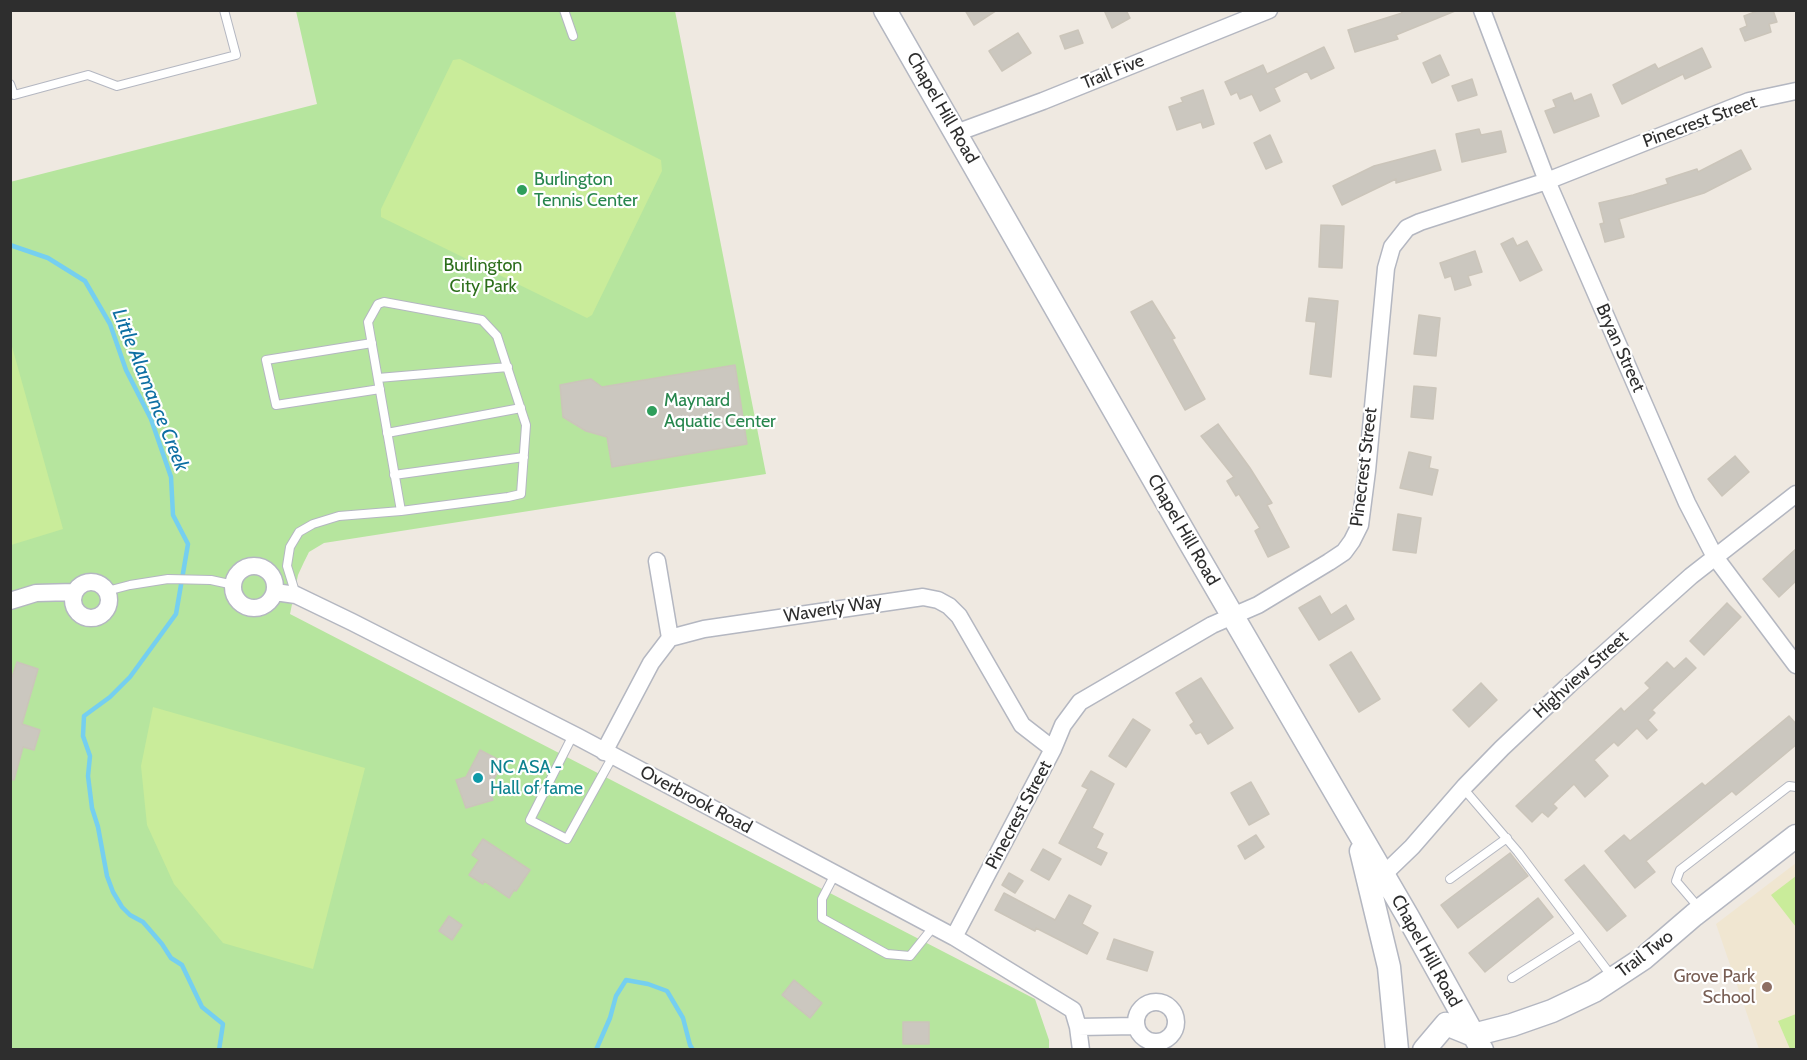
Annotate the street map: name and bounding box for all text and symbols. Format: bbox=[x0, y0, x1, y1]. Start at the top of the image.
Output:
street label: Chapel Hill Road bbox=[901, 48, 983, 168]
street label: Trail Five bbox=[1079, 50, 1147, 94]
street label: Pinecrest Street bbox=[1640, 91, 1760, 153]
place label: Burlington Tennis Center bbox=[534, 169, 638, 212]
marker: Burlington Tennis Center bbox=[515, 183, 529, 197]
park label: Burlington City Park bbox=[444, 255, 522, 298]
street label: Bryan Street bbox=[1591, 301, 1649, 395]
water label: Little Alamance Creek bbox=[106, 305, 194, 475]
place label: Maynard Aquatic Center bbox=[664, 390, 776, 432]
marker: Maynard Aquatic Center bbox=[645, 404, 659, 418]
street label: Pinecrest Street bbox=[1346, 406, 1382, 528]
street label: Chapel Hill Road bbox=[1142, 470, 1224, 590]
street label: Waverly Way bbox=[782, 591, 884, 627]
street label: Highview Street bbox=[1529, 627, 1633, 723]
place label: NC ASA - Hall of fame bbox=[490, 757, 583, 800]
street label: Pinecrest Street bbox=[981, 757, 1057, 873]
street label: Overbrook Road bbox=[636, 761, 756, 839]
marker: NC ASA - Hall of fame bbox=[471, 771, 485, 785]
street label: Chapel Hill Road bbox=[1386, 891, 1466, 1011]
street label: Trail Two bbox=[1612, 926, 1678, 982]
place label: Grove Park School bbox=[1673, 966, 1755, 1008]
marker: Grove Park School bbox=[1760, 980, 1774, 994]

